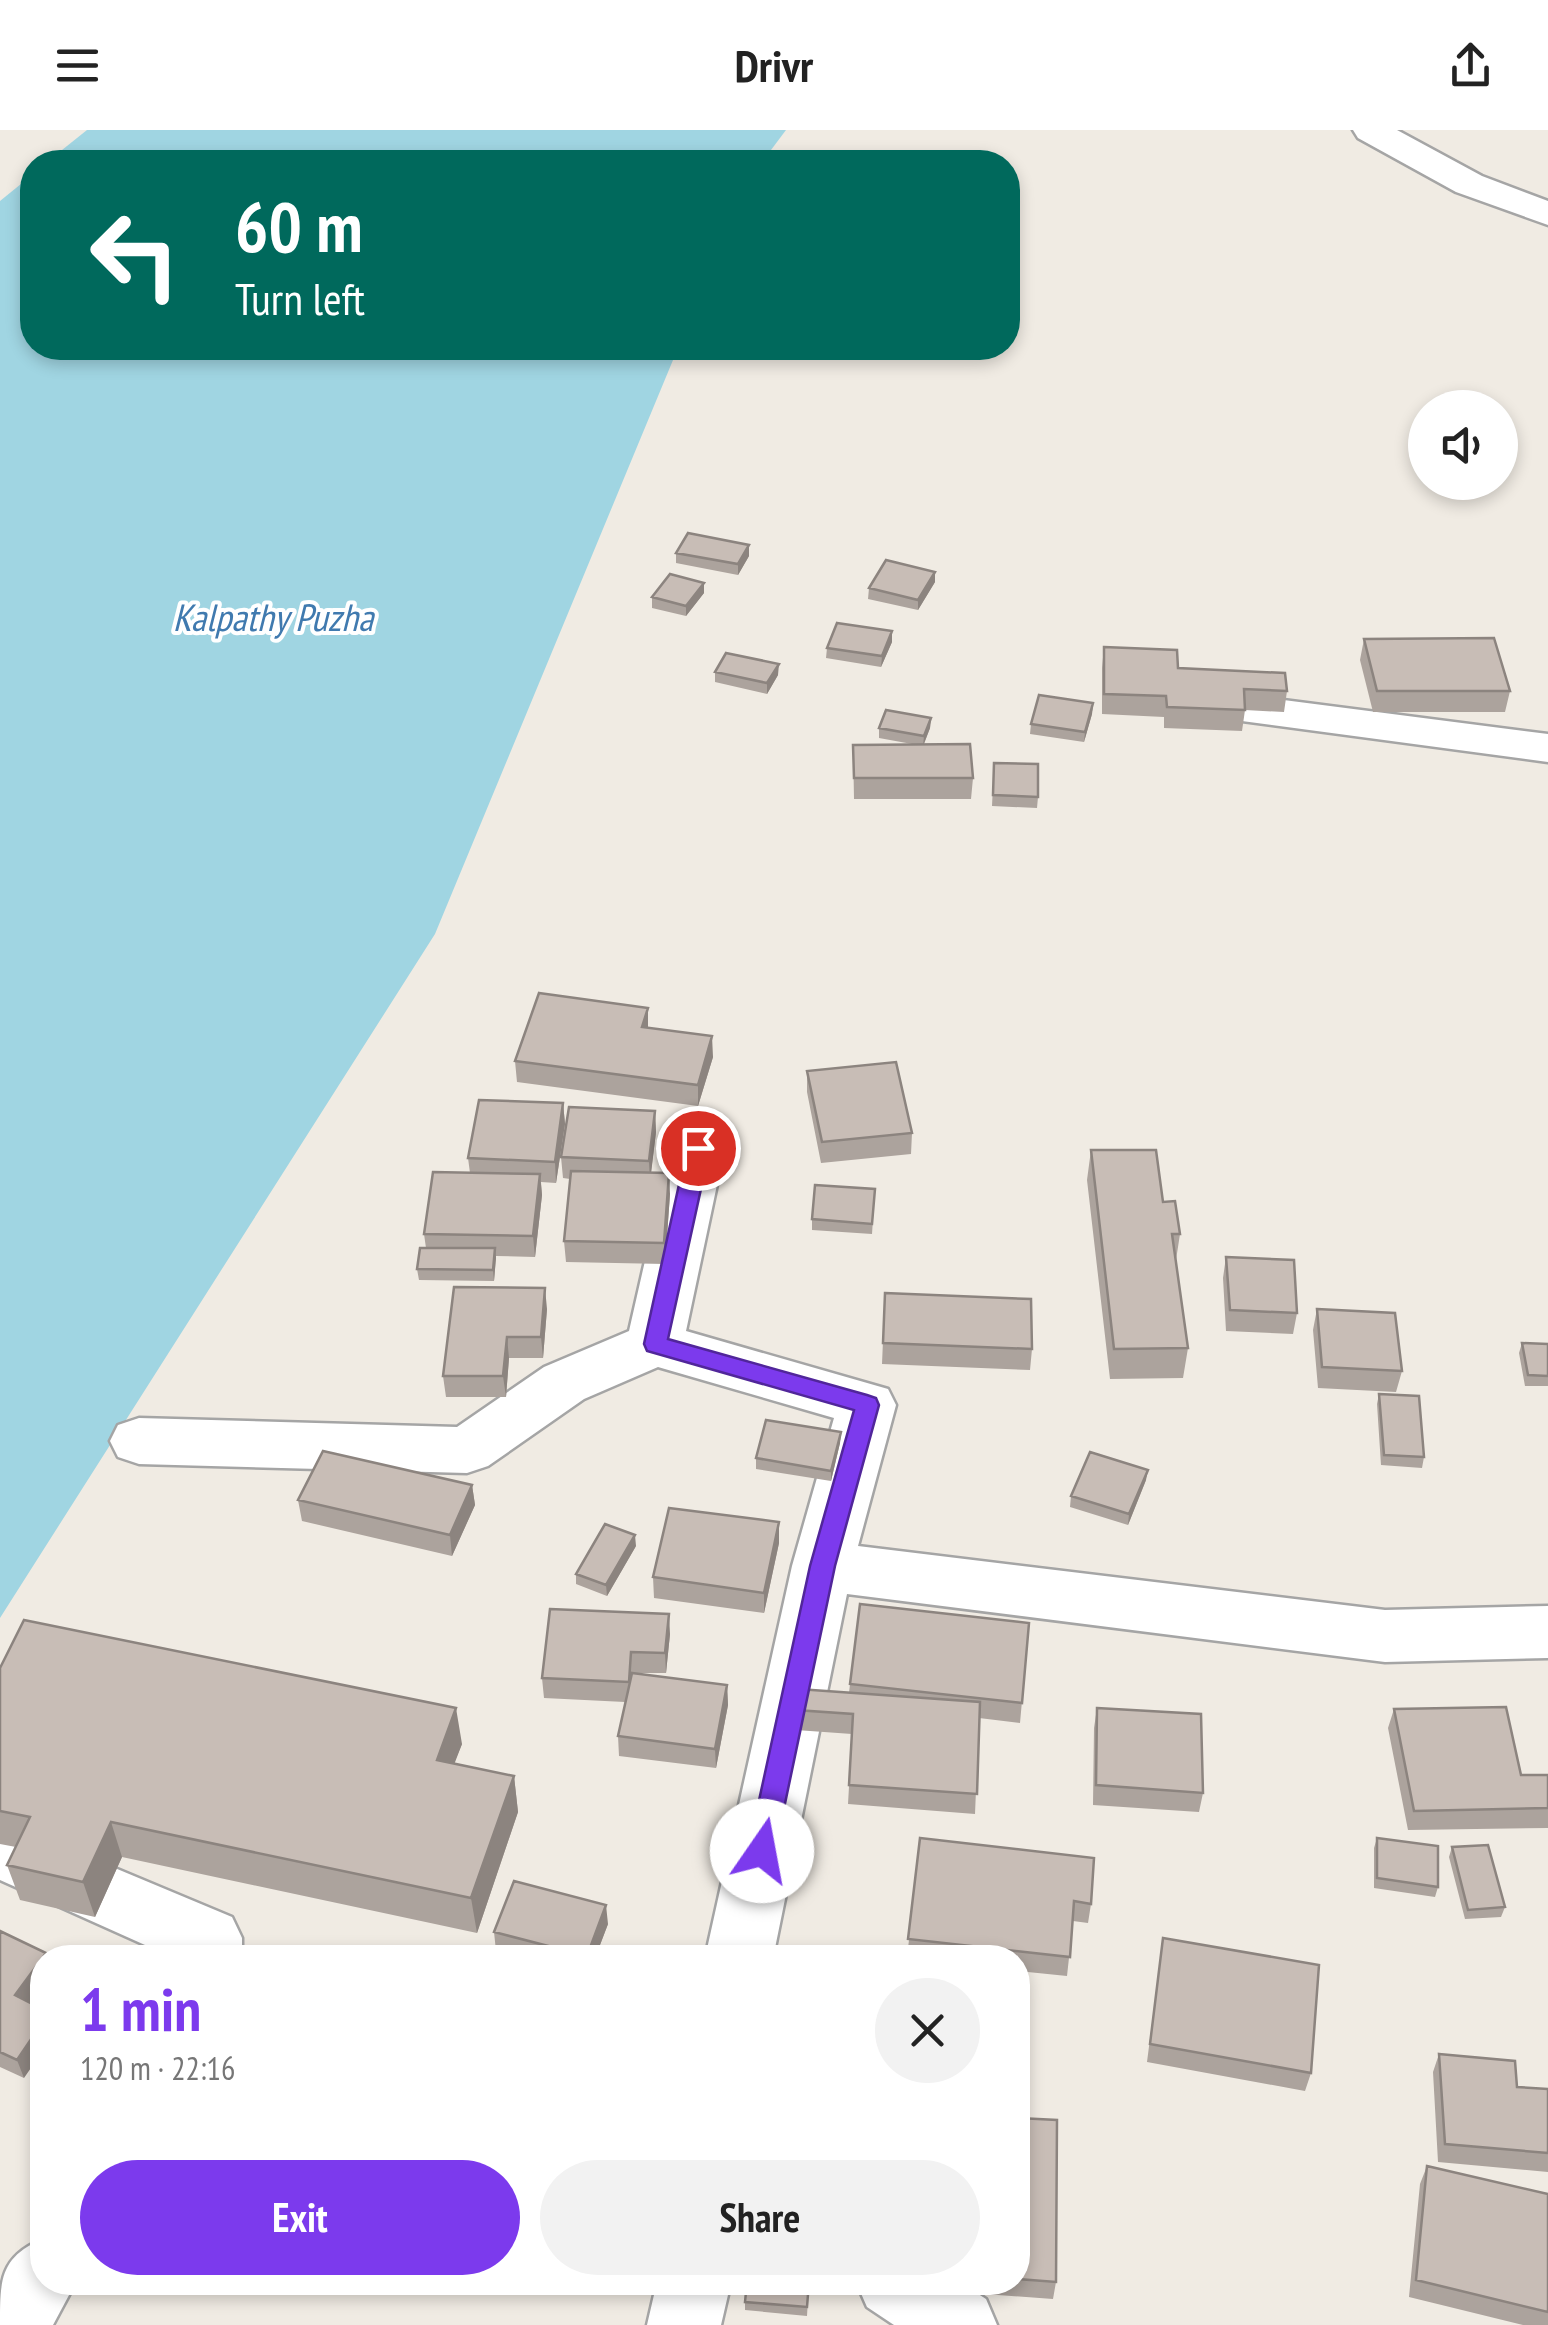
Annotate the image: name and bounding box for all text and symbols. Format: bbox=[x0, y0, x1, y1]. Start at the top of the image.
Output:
text: Drivr bbox=[735, 36, 813, 94]
icon: menu bbox=[50, 38, 105, 93]
icon: share bbox=[1443, 38, 1498, 93]
text: 60 m bbox=[235, 181, 363, 271]
icon: left bbox=[70, 190, 200, 320]
text: Turn left bbox=[235, 269, 365, 327]
map controls bbox=[1408, 390, 1518, 500]
button: sound bbox=[1408, 390, 1518, 500]
water label: Kalpathy Puzha bbox=[173, 592, 375, 641]
pin bbox=[656, 1106, 741, 1191]
icon: arrive bbox=[671, 1121, 726, 1176]
position arrow bbox=[710, 1799, 814, 1903]
text: 1 min bbox=[80, 1970, 201, 2048]
button: close bbox=[875, 1978, 980, 2083]
text: 120 m · 22:16 bbox=[80, 2047, 235, 2089]
button: Exit bbox=[80, 2160, 520, 2275]
button: Share bbox=[540, 2160, 980, 2275]

